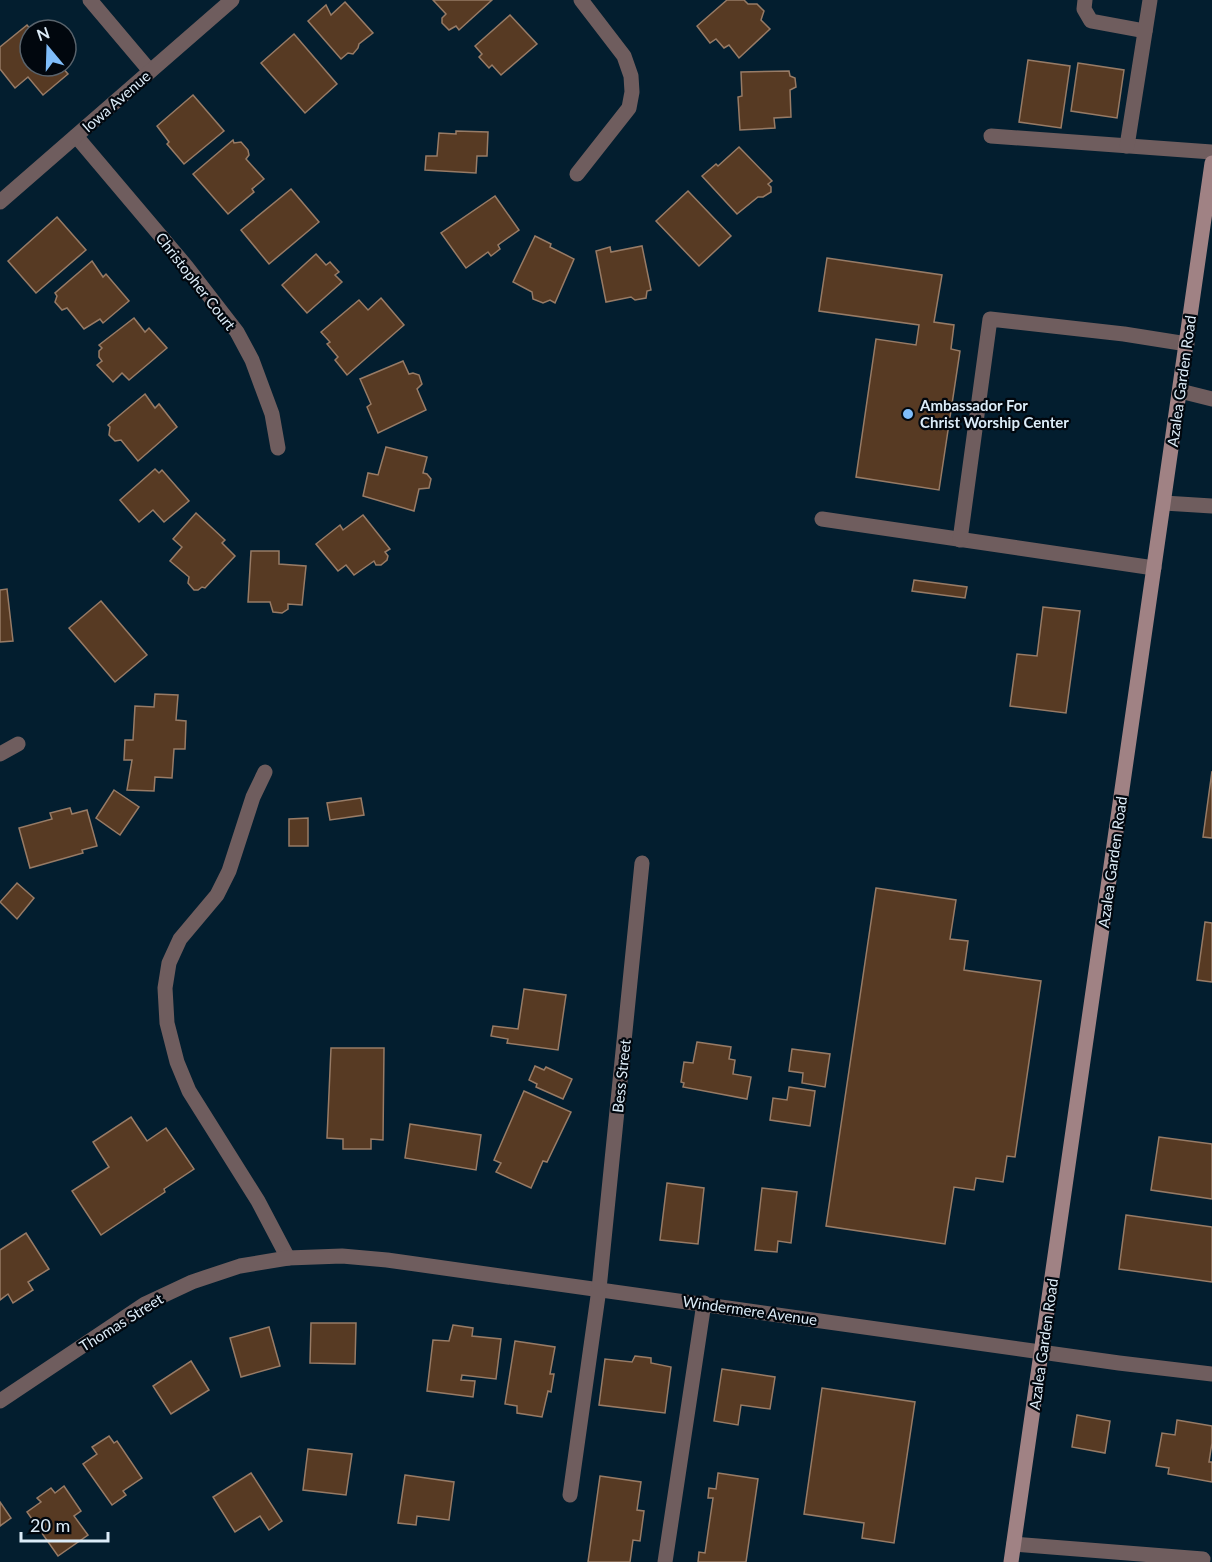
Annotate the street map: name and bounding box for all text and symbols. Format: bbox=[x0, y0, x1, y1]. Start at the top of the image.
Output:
north arrow bbox=[18, 18, 78, 78]
text: N bbox=[34, 22, 52, 44]
street label: Iowa Avenue bbox=[78, 66, 154, 136]
street label: Christopher Court bbox=[152, 229, 240, 334]
street label: Azalea Garden Road bbox=[1163, 314, 1199, 448]
place label: Ambassador For Christ Worship Center bbox=[919, 396, 1069, 431]
marker: Ambassador For Christ Worship Center bbox=[901, 407, 915, 421]
street label: Azalea Garden Road bbox=[1094, 795, 1130, 929]
street label: Bess Street bbox=[608, 1038, 634, 1114]
street label: Azalea Garden Road bbox=[1025, 1277, 1061, 1411]
street label: Thomas Street bbox=[76, 1289, 167, 1355]
street label: Windermere Avenue bbox=[682, 1292, 818, 1328]
scale bar bbox=[21, 1505, 108, 1543]
text: 20 m bbox=[30, 1514, 70, 1536]

